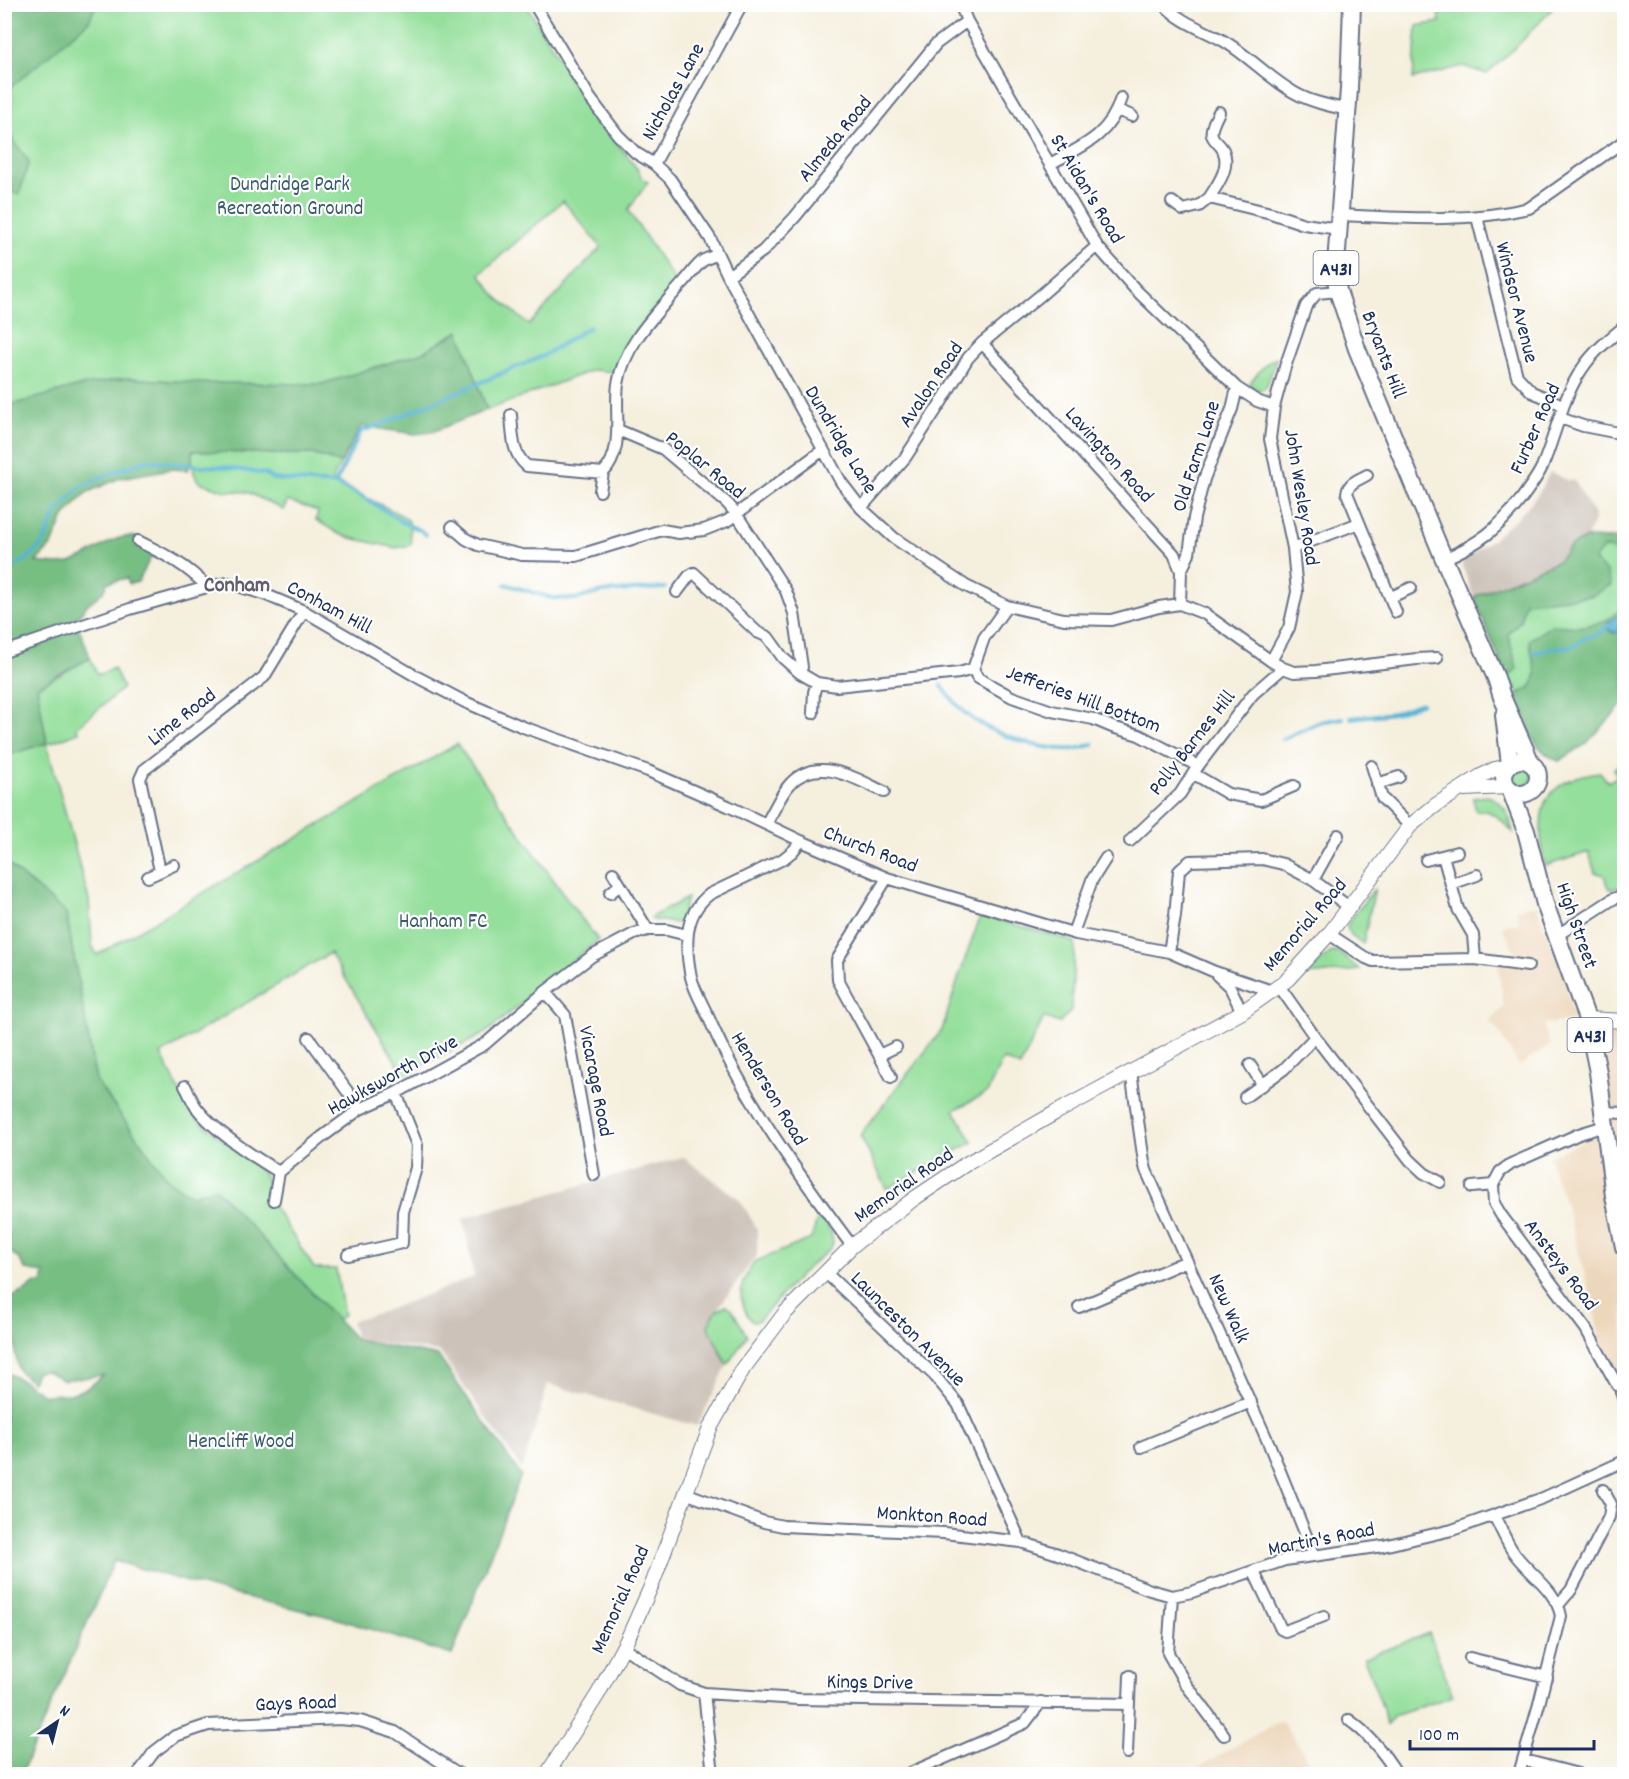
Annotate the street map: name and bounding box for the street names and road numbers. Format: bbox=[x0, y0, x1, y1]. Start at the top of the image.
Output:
street label: Nicholas Lane bbox=[635, 38, 714, 147]
street label: Almeda Road bbox=[792, 90, 881, 190]
street label: St Aidan's Road bbox=[1041, 129, 1130, 250]
street label: Windsor Avenue bbox=[1486, 239, 1545, 366]
road number: A431 bbox=[1314, 251, 1358, 285]
street label: Bryants Hill bbox=[1352, 307, 1413, 403]
street label: Avalon Road bbox=[893, 337, 972, 435]
street label: Furber Road bbox=[1503, 379, 1570, 479]
street label: Dundridge Lane bbox=[795, 381, 884, 500]
street label: Old Farm Lane bbox=[1166, 397, 1230, 516]
street label: Lavington Road bbox=[1056, 401, 1159, 511]
street label: Poplar Road bbox=[658, 425, 751, 508]
street label: John Wesley Road bbox=[1274, 427, 1326, 568]
street label: Conham Hill bbox=[281, 574, 377, 644]
street label: Jefferies Hill Bottom bbox=[1001, 659, 1165, 743]
street label: Lime Road bbox=[142, 682, 224, 755]
street label: Polly Barnes Hill bbox=[1142, 685, 1244, 803]
street label: Church Road bbox=[818, 819, 922, 883]
street label: Memorial Road bbox=[1257, 872, 1356, 980]
street label: High Street bbox=[1546, 879, 1604, 973]
road number: A431 bbox=[1568, 1018, 1612, 1052]
street label: Vicarage Road bbox=[569, 1024, 620, 1140]
street label: Henderson Road bbox=[721, 1027, 813, 1152]
street label: Hawksworth Drive bbox=[323, 1028, 464, 1125]
street label: Memorial Road bbox=[849, 1141, 961, 1232]
street label: Ansteys Road bbox=[1515, 1213, 1604, 1318]
street label: Launceston Avenue bbox=[842, 1265, 972, 1395]
street label: New Walk bbox=[1199, 1270, 1256, 1349]
street label: Monkton Road bbox=[875, 1499, 988, 1537]
street label: Martin's Road bbox=[1266, 1516, 1378, 1566]
street label: Memorial Road bbox=[584, 1541, 659, 1659]
street label: Kings Drive bbox=[826, 1668, 913, 1700]
street label: Gays Road bbox=[255, 1689, 338, 1721]

